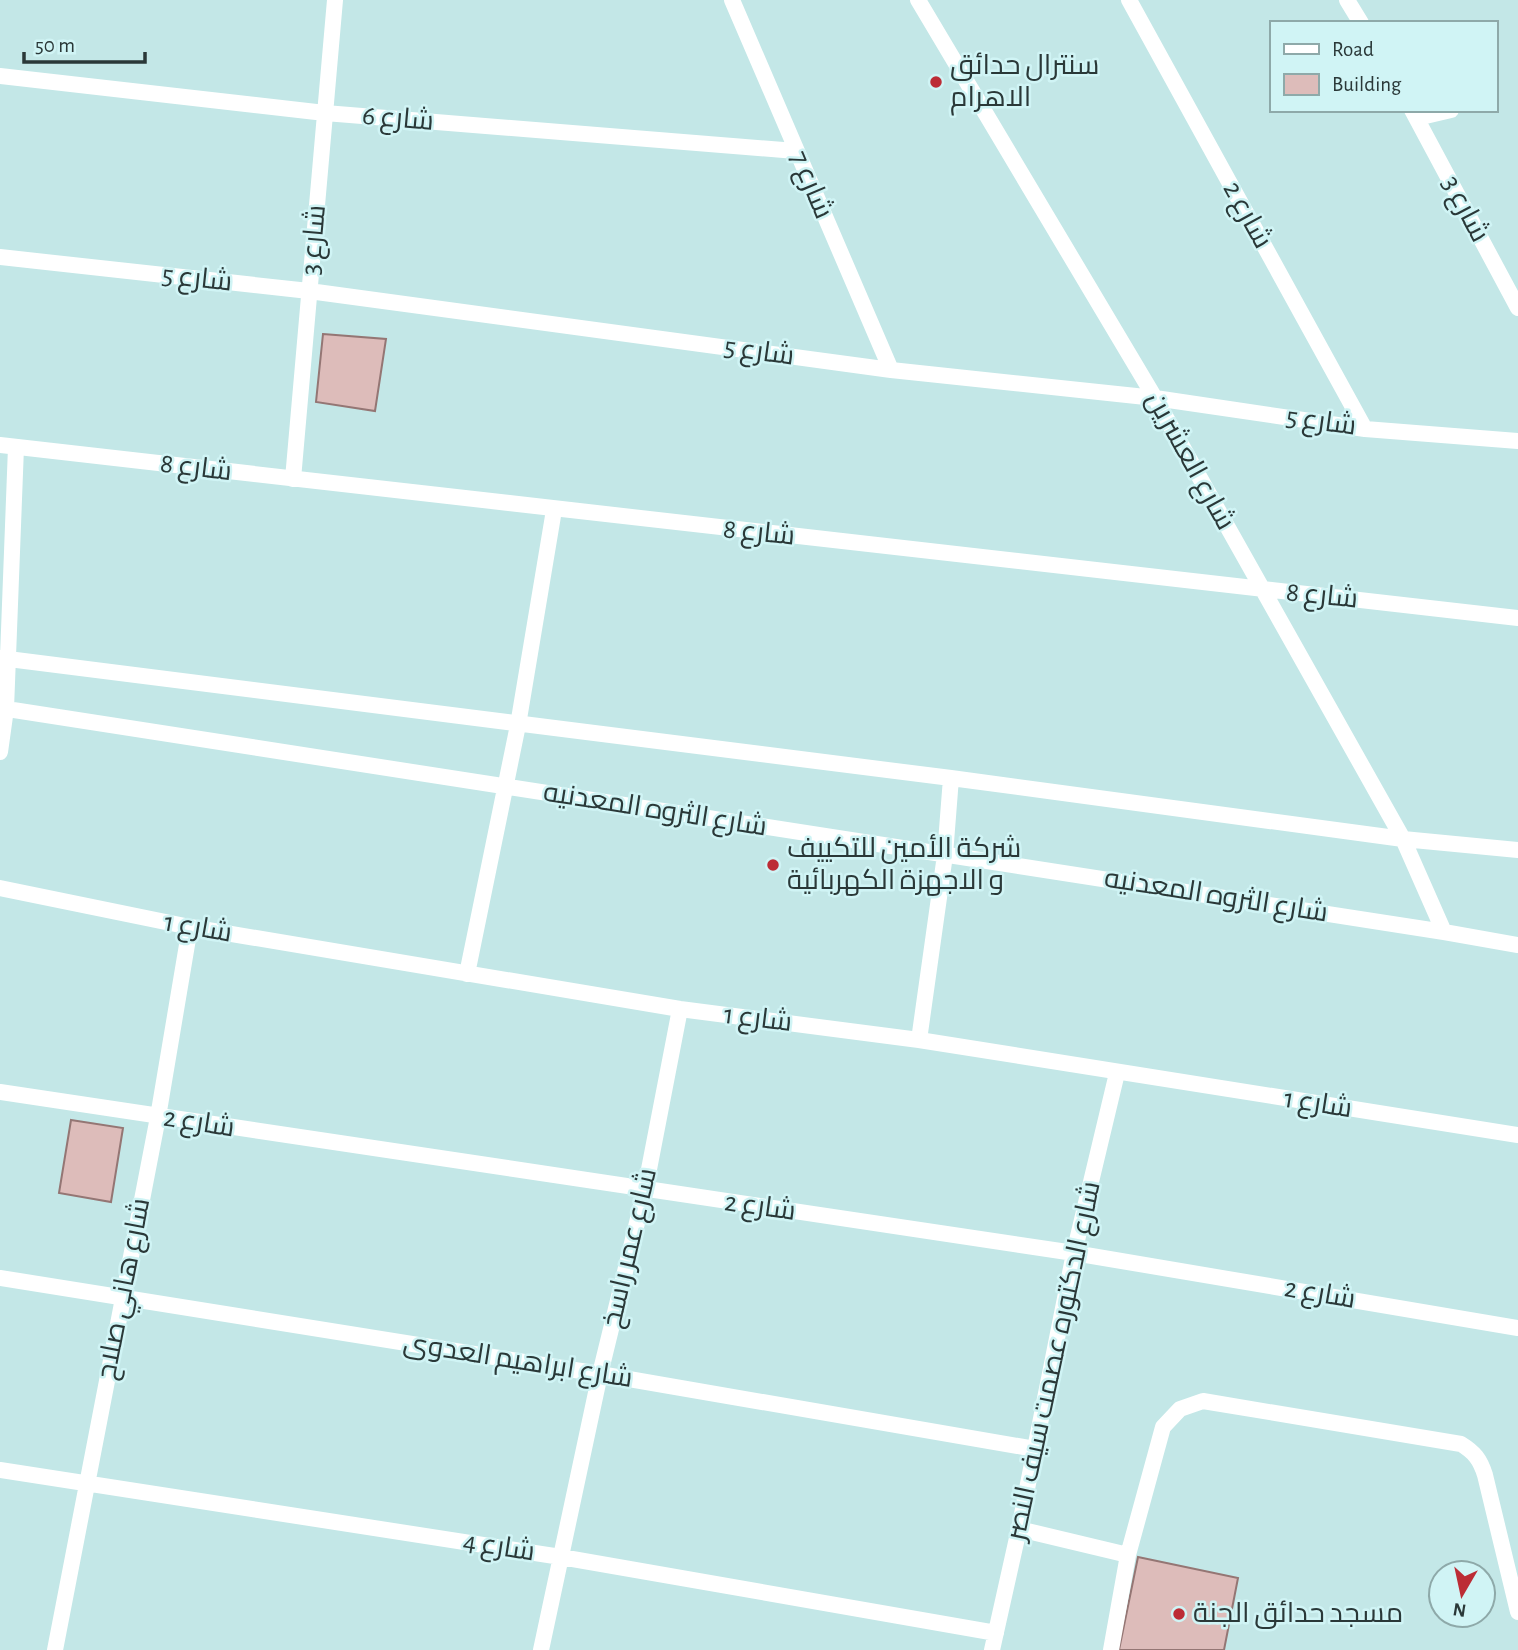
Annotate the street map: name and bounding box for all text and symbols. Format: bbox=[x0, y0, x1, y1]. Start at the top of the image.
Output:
scale bar bbox=[24, 21, 145, 65]
legend bbox=[1270, 21, 1497, 112]
text: 50 m bbox=[35, 35, 75, 56]
text: Road bbox=[1332, 39, 1374, 60]
place label: سنترال حدائق الاهرام bbox=[950, 52, 1099, 116]
marker: سنترال حدائق الاهرام bbox=[928, 74, 944, 90]
text: Building bbox=[1332, 74, 1402, 95]
street label: شارع 6 bbox=[361, 101, 435, 139]
street label: شارع 7 bbox=[782, 147, 839, 224]
street label: شارع 3 bbox=[1433, 171, 1495, 248]
street label: شارع 2 bbox=[1215, 176, 1277, 255]
street label: شارع 3 bbox=[296, 204, 334, 277]
street label: شارع 5 bbox=[160, 260, 234, 300]
street label: شارع 5 bbox=[722, 332, 796, 374]
street label: شارع العشرين bbox=[1138, 387, 1240, 536]
street label: شارع 5 bbox=[1284, 402, 1358, 444]
street label: شارع 8 bbox=[158, 449, 234, 489]
street label: شارع 8 bbox=[721, 514, 796, 554]
street label: شارع 8 bbox=[1284, 577, 1359, 617]
street label: شارع الثروه المعدنيه bbox=[541, 778, 769, 844]
place label: شركة الأمين للتكييف و الاجهزة الكهربائية bbox=[787, 834, 1021, 896]
marker: شركة الأمين للتكييف و الاجهزة الكهربائية bbox=[765, 857, 781, 873]
street label: شارع الثروه المعدنيه bbox=[1102, 864, 1330, 930]
street label: شارع 1 bbox=[161, 907, 234, 951]
street label: شارع 1 bbox=[722, 1000, 794, 1040]
street label: شارع 1 bbox=[1282, 1084, 1354, 1126]
street label: شارع 2 bbox=[161, 1103, 237, 1145]
street label: شارع عمر راسخ bbox=[597, 1165, 665, 1331]
street label: شارع الدكتوره عصمت سيف النصر bbox=[1001, 1179, 1109, 1546]
street label: شارع 2 bbox=[722, 1187, 798, 1229]
street label: شارع هاني صلاح bbox=[92, 1196, 161, 1383]
street label: شارع 2 bbox=[1282, 1273, 1358, 1317]
street label: شارع ابراهيم العدوى bbox=[401, 1328, 635, 1397]
street label: شارع 4 bbox=[461, 1527, 537, 1569]
north arrow bbox=[1427, 1559, 1497, 1629]
text: N bbox=[1452, 1599, 1468, 1620]
place label: مسجد حدائق الجنة bbox=[1193, 1600, 1403, 1629]
marker: مسجد حدائق الجنة bbox=[1171, 1606, 1187, 1622]

